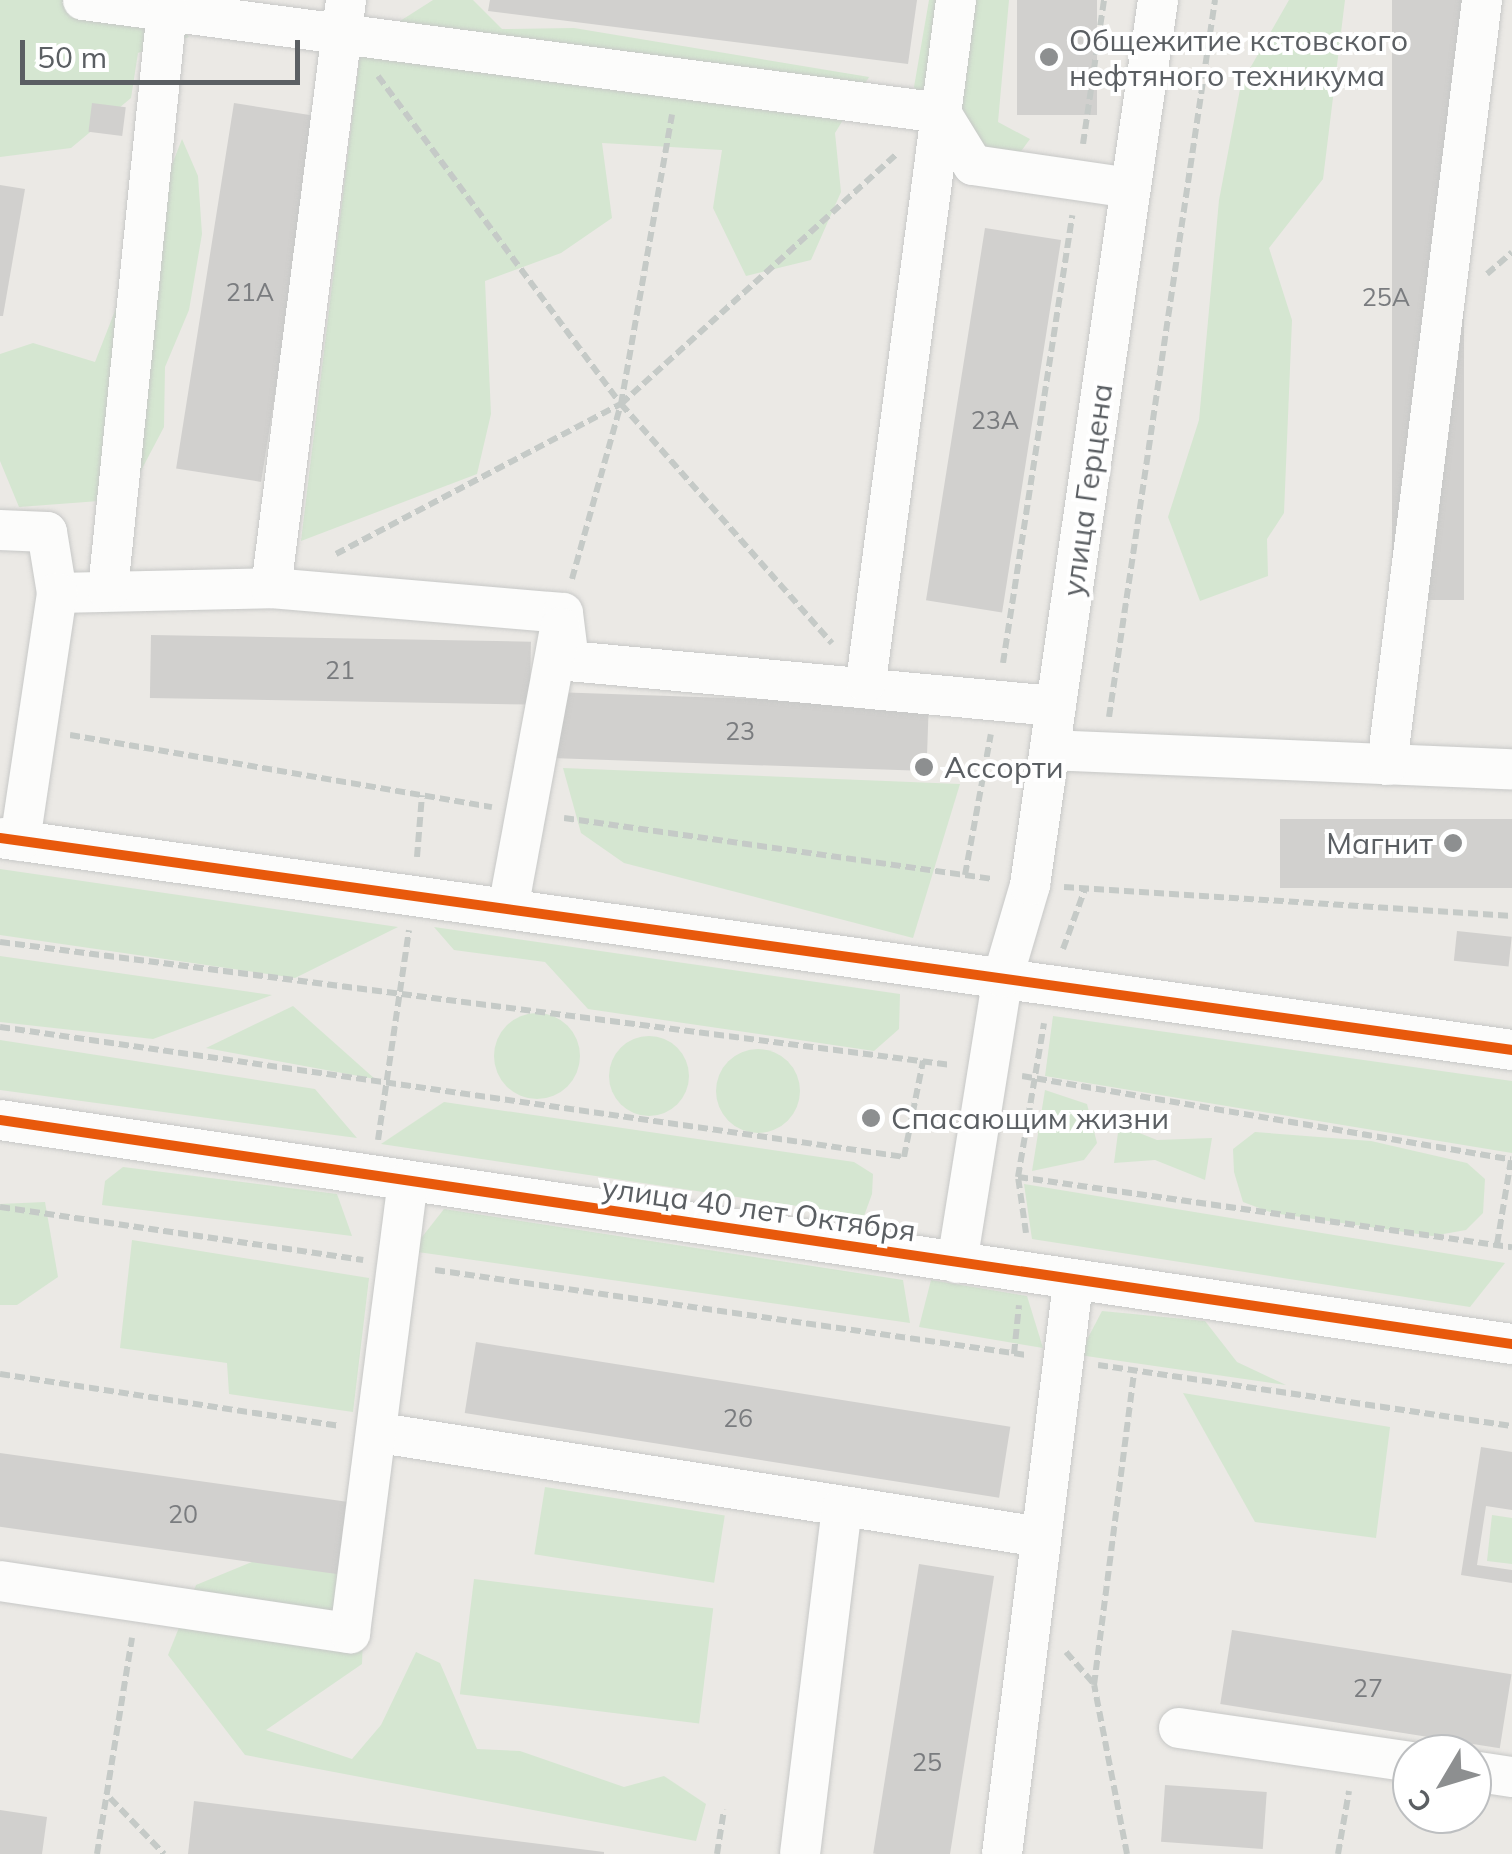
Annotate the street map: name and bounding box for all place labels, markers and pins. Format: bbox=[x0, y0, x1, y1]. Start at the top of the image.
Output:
place label: Общежитие кстовского нефтяного техникума bbox=[1069, 22, 1408, 92]
marker: Общежитие кстовского нефтяного техникума bbox=[1038, 46, 1060, 68]
place label: Ассорти bbox=[944, 749, 1064, 785]
marker: Ассорти bbox=[913, 756, 935, 778]
place label: Магнит bbox=[1326, 825, 1433, 861]
marker: Магнит bbox=[1442, 832, 1464, 854]
place label: Спасающим жизни bbox=[891, 1100, 1169, 1136]
marker: Спасающим жизни bbox=[860, 1107, 882, 1129]

